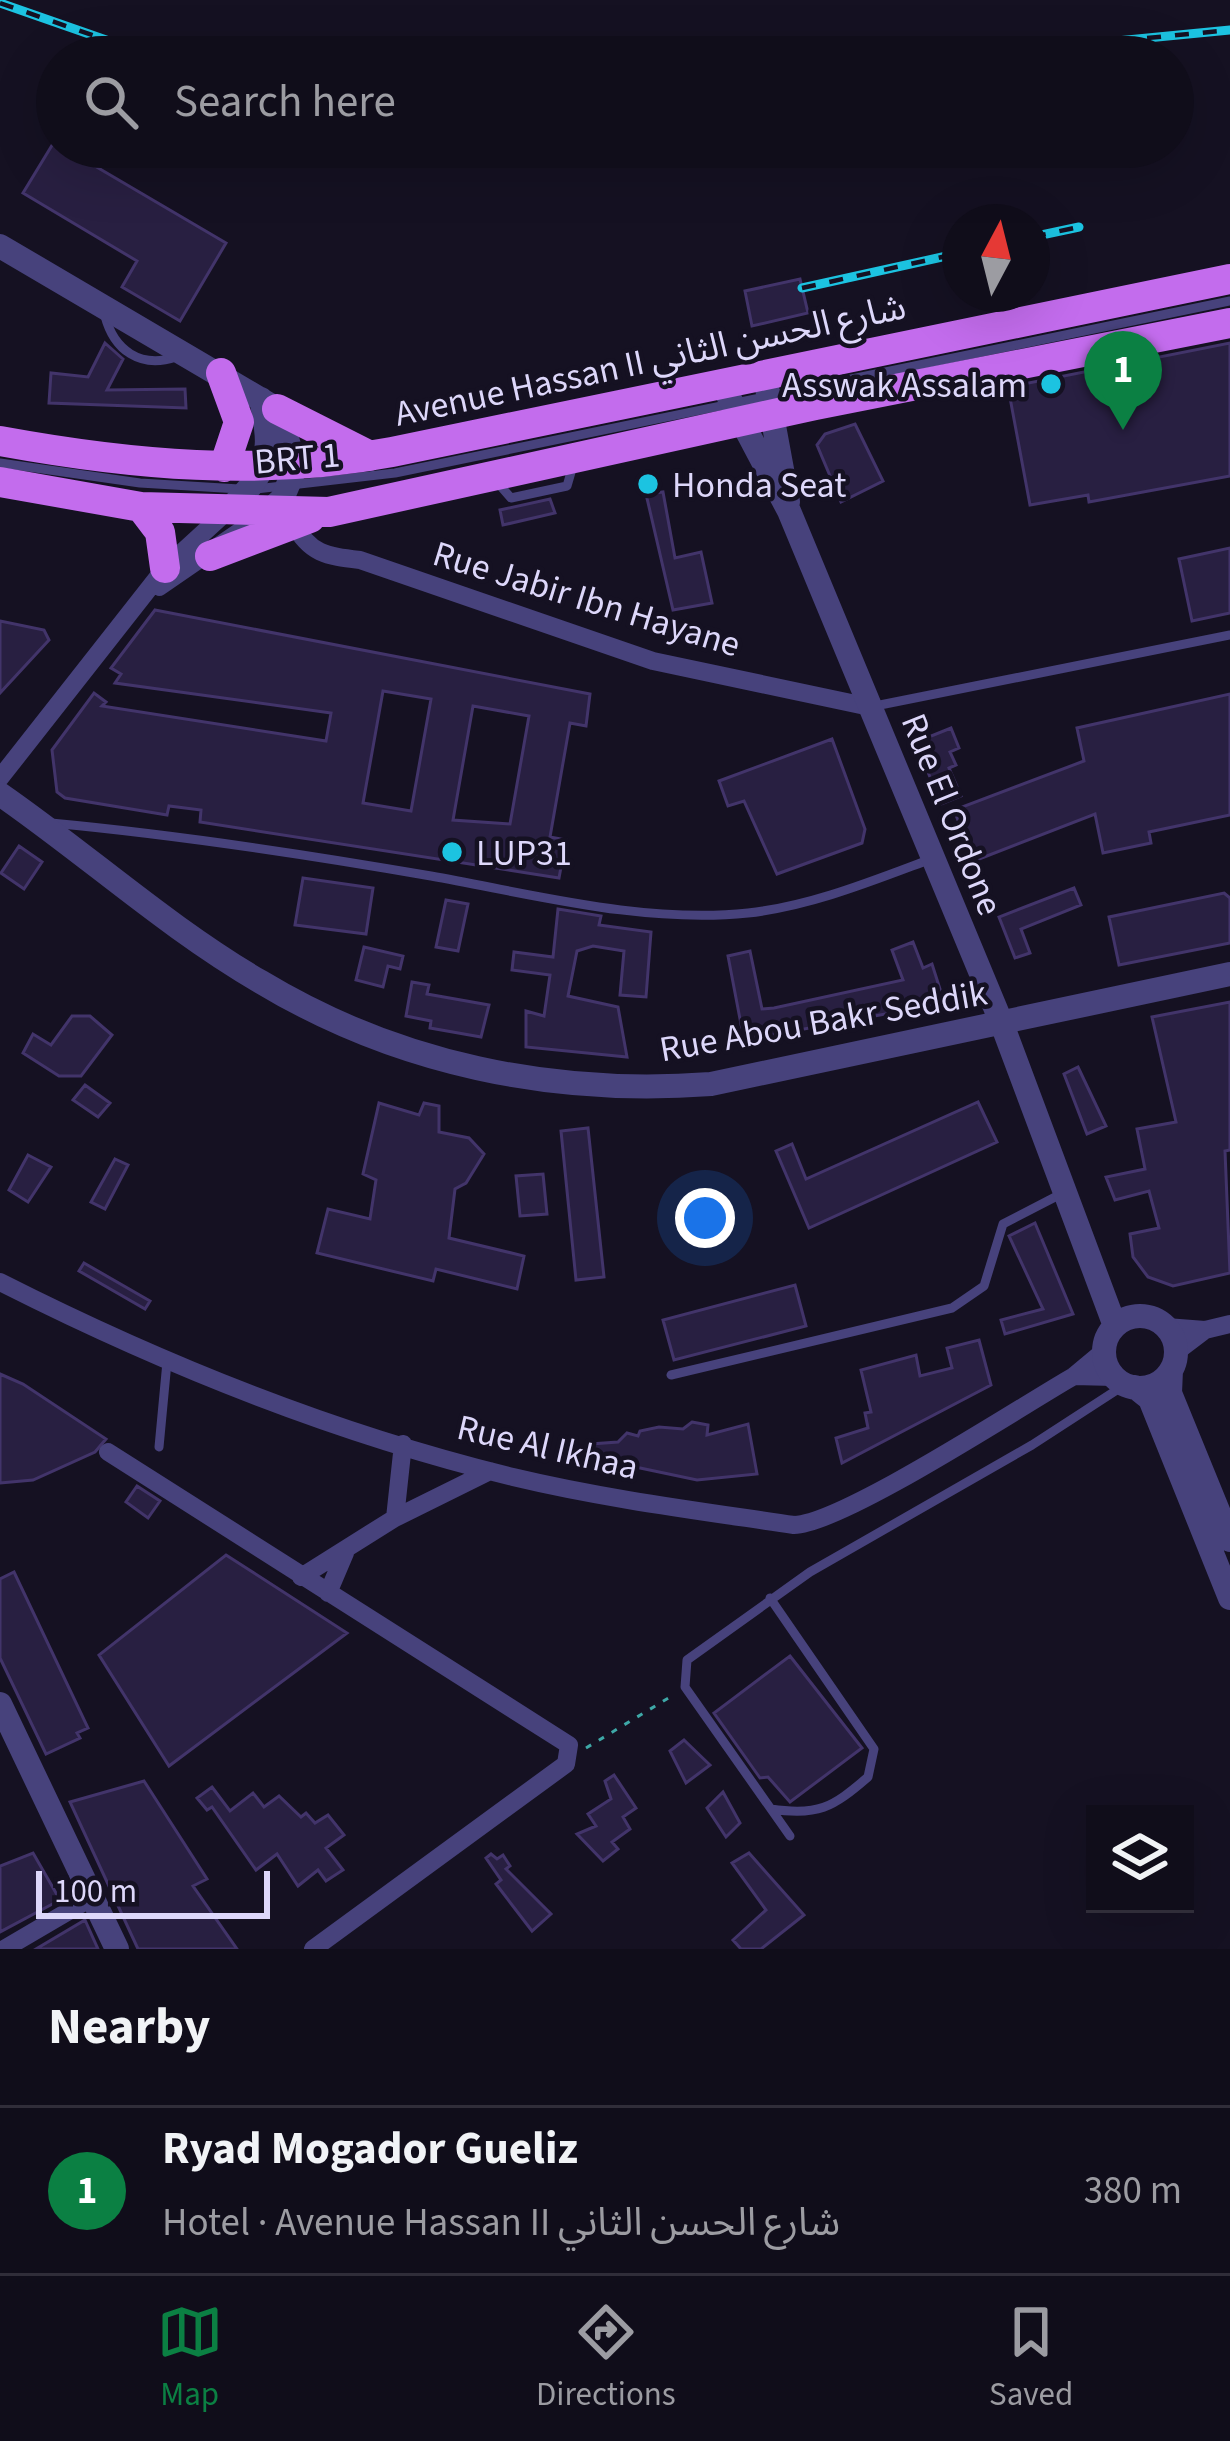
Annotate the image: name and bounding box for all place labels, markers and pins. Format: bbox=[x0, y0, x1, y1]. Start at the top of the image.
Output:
pin: 1 bbox=[1084, 331, 1162, 430]
place label: Asswak Assalam bbox=[782, 360, 1027, 411]
marker: Asswak Assalam bbox=[1038, 371, 1064, 397]
place label: Honda Seat bbox=[672, 460, 846, 511]
marker: Honda Seat bbox=[635, 471, 661, 497]
place label: LUP31 bbox=[476, 828, 572, 879]
marker: LUP31 bbox=[439, 839, 465, 865]

